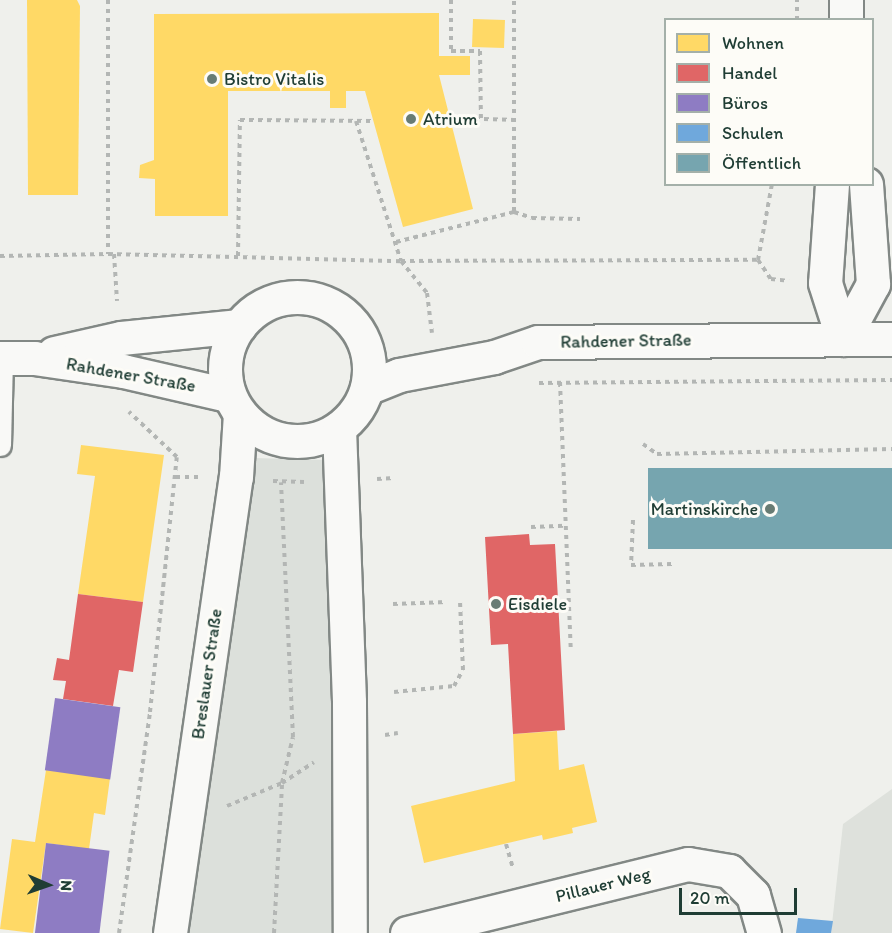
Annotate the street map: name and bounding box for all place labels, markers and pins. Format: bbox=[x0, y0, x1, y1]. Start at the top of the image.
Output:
place label: Bistro Vitalis bbox=[224, 68, 324, 90]
marker: Bistro Vitalis bbox=[205, 72, 219, 86]
place label: Atrium bbox=[423, 108, 478, 130]
marker: Atrium bbox=[404, 112, 418, 126]
place label: Martinskirche bbox=[651, 498, 758, 520]
marker: Martinskirche bbox=[763, 502, 777, 516]
place label: Eisdiele bbox=[508, 593, 567, 615]
marker: Eisdiele bbox=[489, 597, 503, 611]

